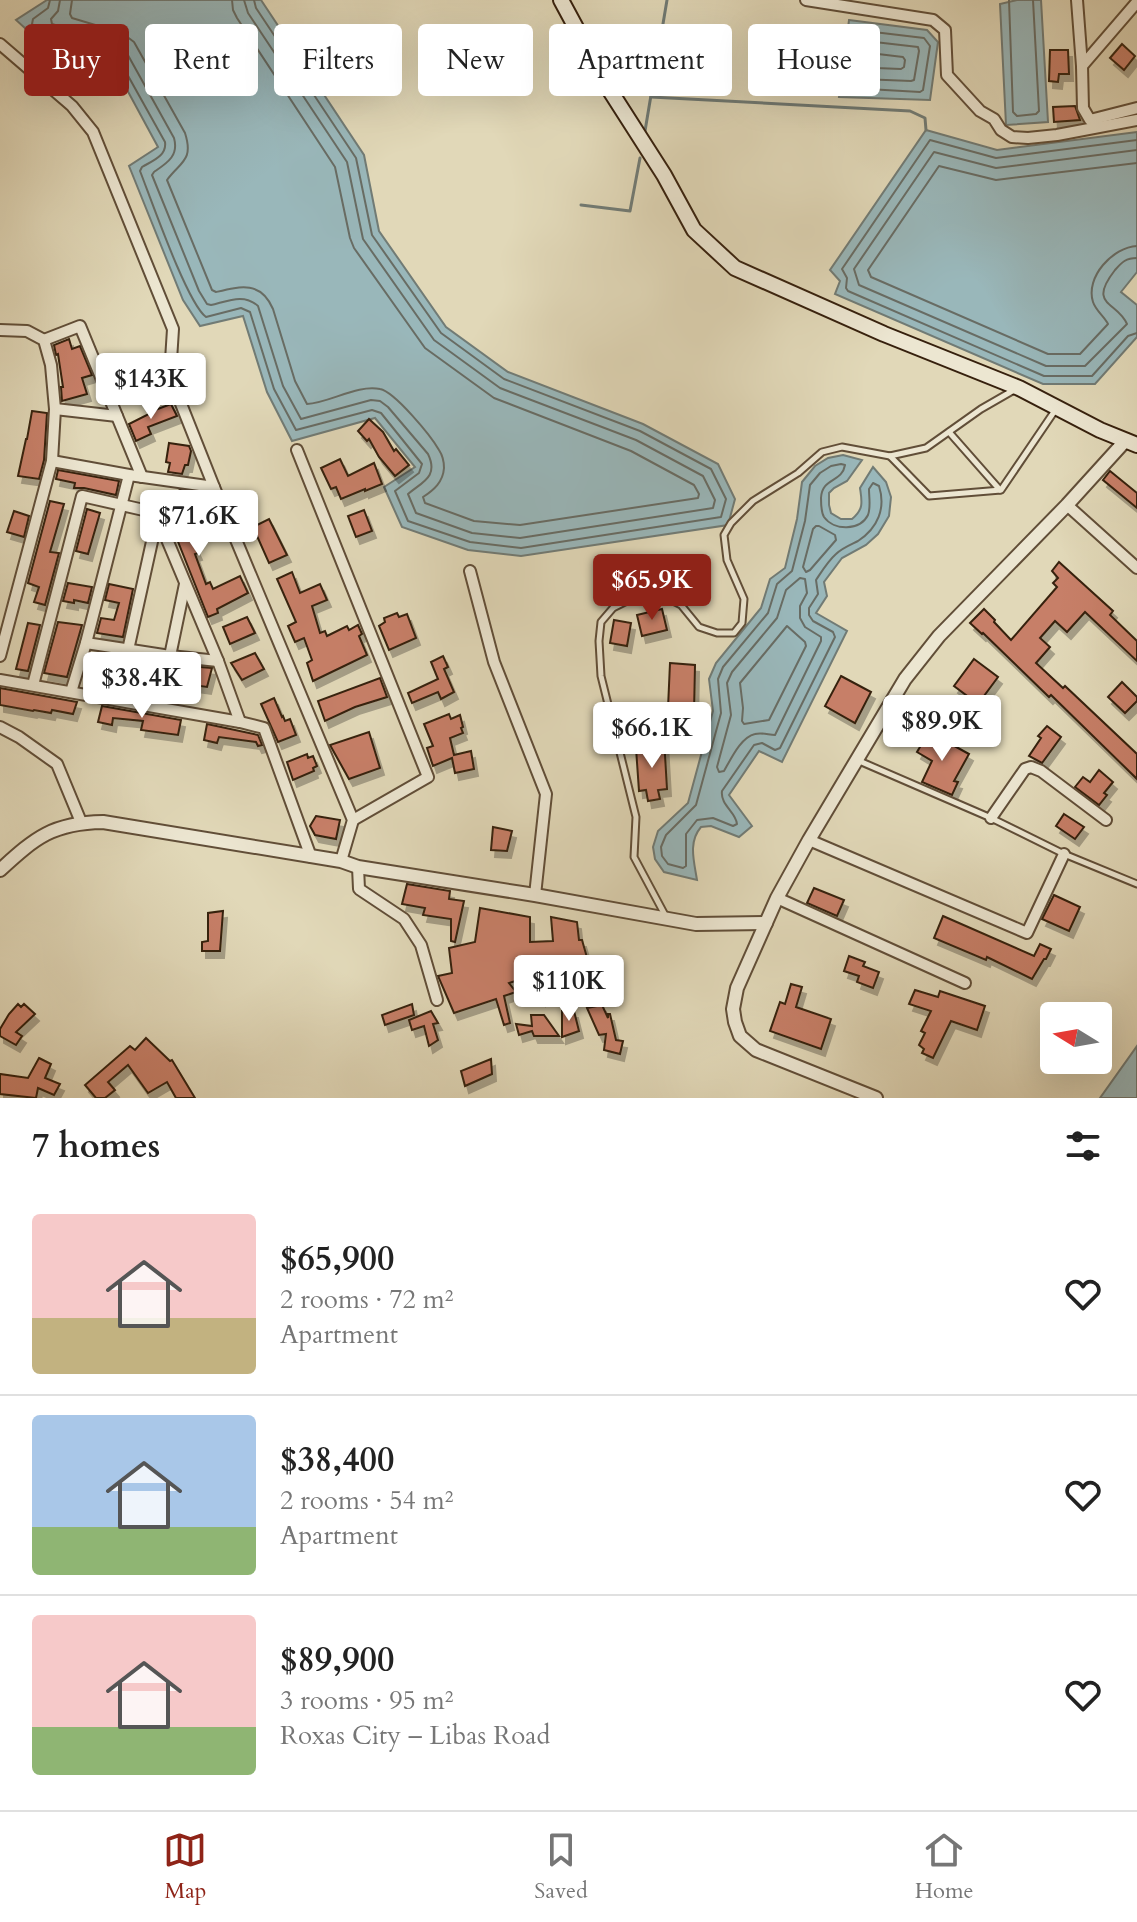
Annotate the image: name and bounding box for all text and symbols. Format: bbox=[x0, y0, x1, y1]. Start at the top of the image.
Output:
chip: Buy bbox=[24, 24, 129, 96]
chip: Rent bbox=[145, 24, 258, 96]
chip: Filters bbox=[274, 24, 402, 96]
chip: New bbox=[418, 24, 533, 96]
chip: Apartment bbox=[549, 24, 732, 96]
chip: House bbox=[748, 24, 880, 96]
pin: $143K bbox=[95, 353, 207, 421]
text: $143K bbox=[114, 361, 188, 396]
pin: $71.6K bbox=[134, 490, 264, 558]
text: $71.6K bbox=[158, 498, 240, 533]
pin: $65.9K bbox=[587, 554, 717, 622]
text: $65.9K bbox=[611, 562, 693, 597]
pin: $38.4K bbox=[77, 652, 207, 720]
text: $38.4K bbox=[101, 660, 183, 695]
pin: $89.9K bbox=[877, 695, 1007, 763]
pin: $66.1K bbox=[587, 702, 717, 770]
text: $89.9K bbox=[901, 703, 983, 738]
text: $66.1K bbox=[611, 710, 693, 745]
pin: $110K bbox=[513, 955, 625, 1023]
text: $110K bbox=[532, 963, 606, 998]
north arrow bbox=[1040, 1002, 1112, 1074]
map controls bbox=[1040, 1002, 1112, 1074]
text: 7 homes bbox=[32, 1123, 160, 1169]
icon: filters bbox=[1061, 1124, 1105, 1168]
text: $65,900 bbox=[280, 1236, 394, 1282]
icon: home bbox=[96, 1246, 192, 1342]
icon: heart bbox=[1061, 1272, 1105, 1316]
text: 2 rooms · 72 m² bbox=[280, 1282, 453, 1317]
text: Apartment bbox=[280, 1317, 398, 1352]
text: $38,400 bbox=[280, 1437, 394, 1483]
icon: home bbox=[96, 1447, 192, 1543]
icon: heart bbox=[1061, 1473, 1105, 1517]
text: 2 rooms · 54 m² bbox=[280, 1483, 453, 1518]
text: Apartment bbox=[280, 1518, 398, 1553]
text: $89,900 bbox=[280, 1637, 394, 1683]
icon: home bbox=[96, 1647, 192, 1743]
icon: heart bbox=[1061, 1673, 1105, 1717]
text: 3 rooms · 95 m² bbox=[280, 1683, 453, 1718]
text: Roxas City – Libas Road bbox=[280, 1718, 550, 1753]
tab: Map bbox=[163, 1828, 207, 1906]
tab: Saved bbox=[534, 1828, 588, 1906]
tab: Home bbox=[915, 1828, 974, 1906]

